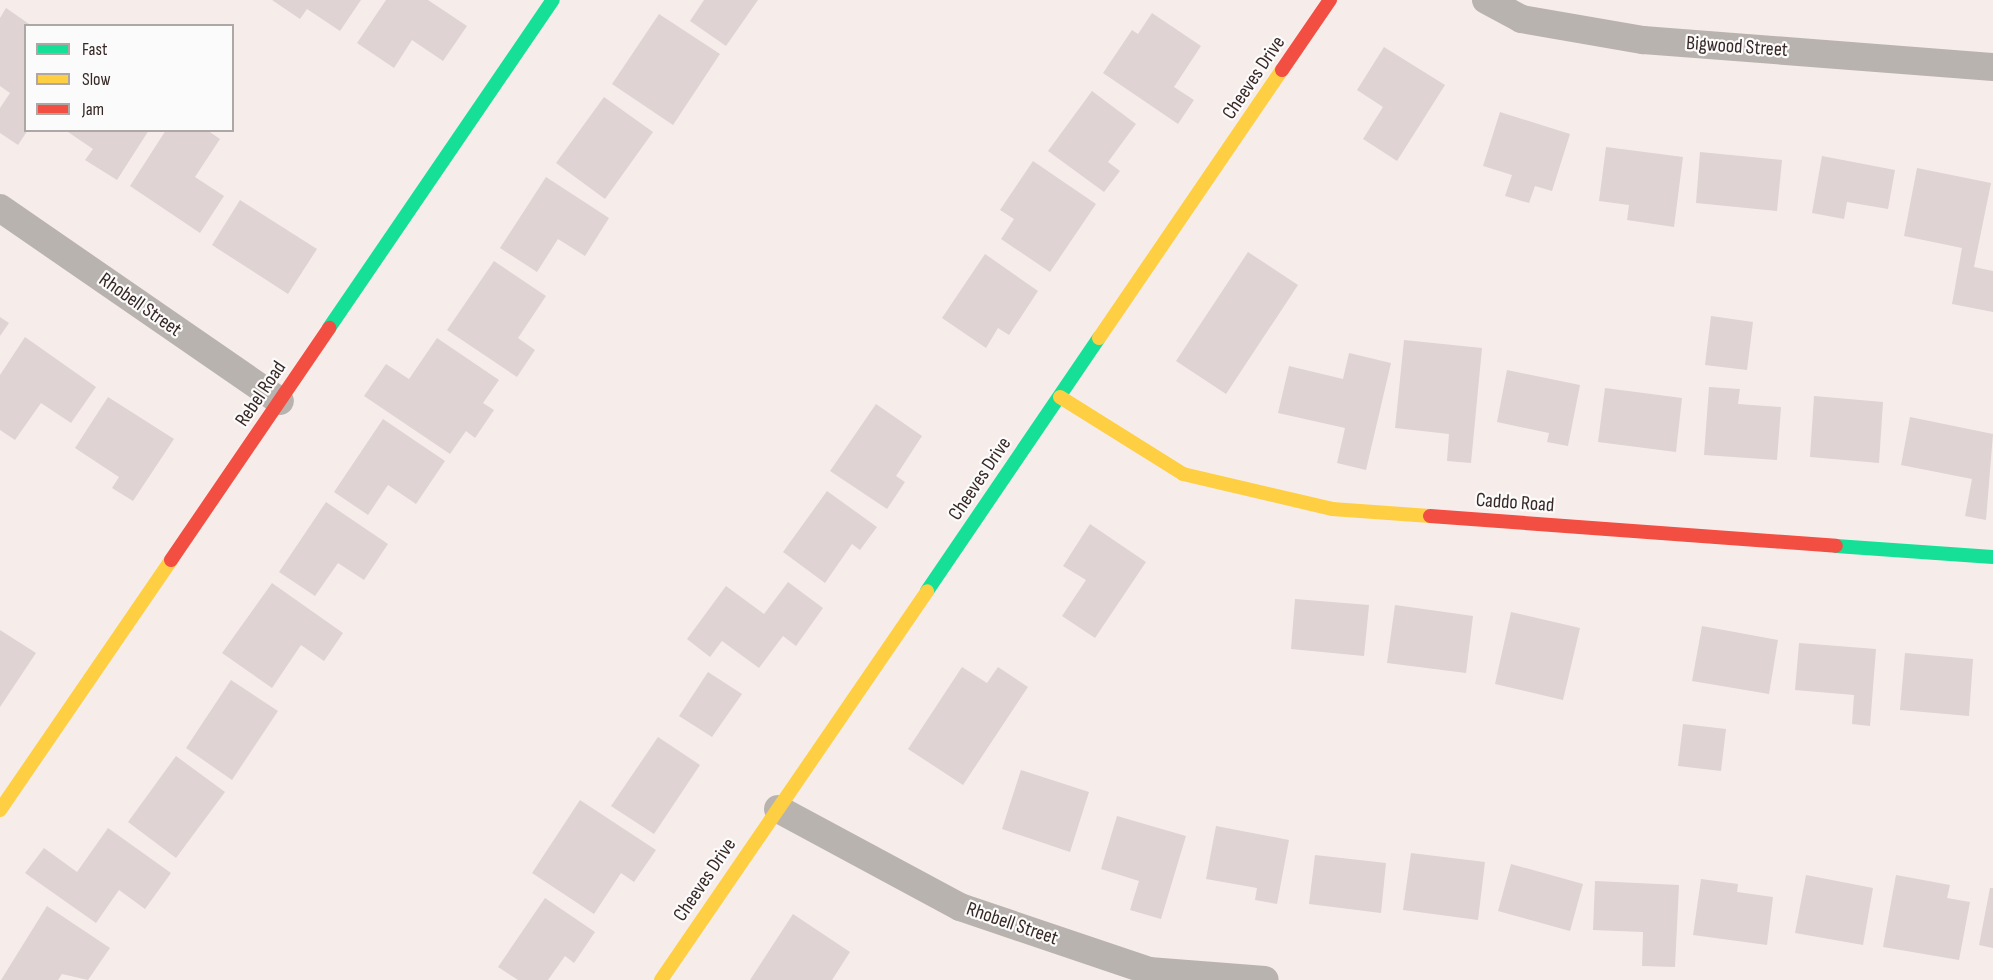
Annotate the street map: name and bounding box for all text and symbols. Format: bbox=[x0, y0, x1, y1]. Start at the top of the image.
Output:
legend bbox=[24, 24, 234, 132]
street label: Bigwood Street bbox=[1685, 31, 1789, 63]
street label: Cheeves Drive bbox=[1217, 32, 1291, 124]
text: Fast bbox=[82, 39, 107, 60]
text: Slow bbox=[82, 69, 111, 90]
text: Jam bbox=[82, 99, 104, 120]
street label: Rhobell Street bbox=[94, 268, 186, 342]
street label: Rebel Road bbox=[230, 357, 292, 431]
street label: Cheeves Drive bbox=[943, 433, 1017, 525]
street label: Caddo Road bbox=[1475, 488, 1555, 518]
street label: Cheeves Drive bbox=[668, 834, 742, 926]
street label: Rhobell Street bbox=[963, 897, 1061, 951]

